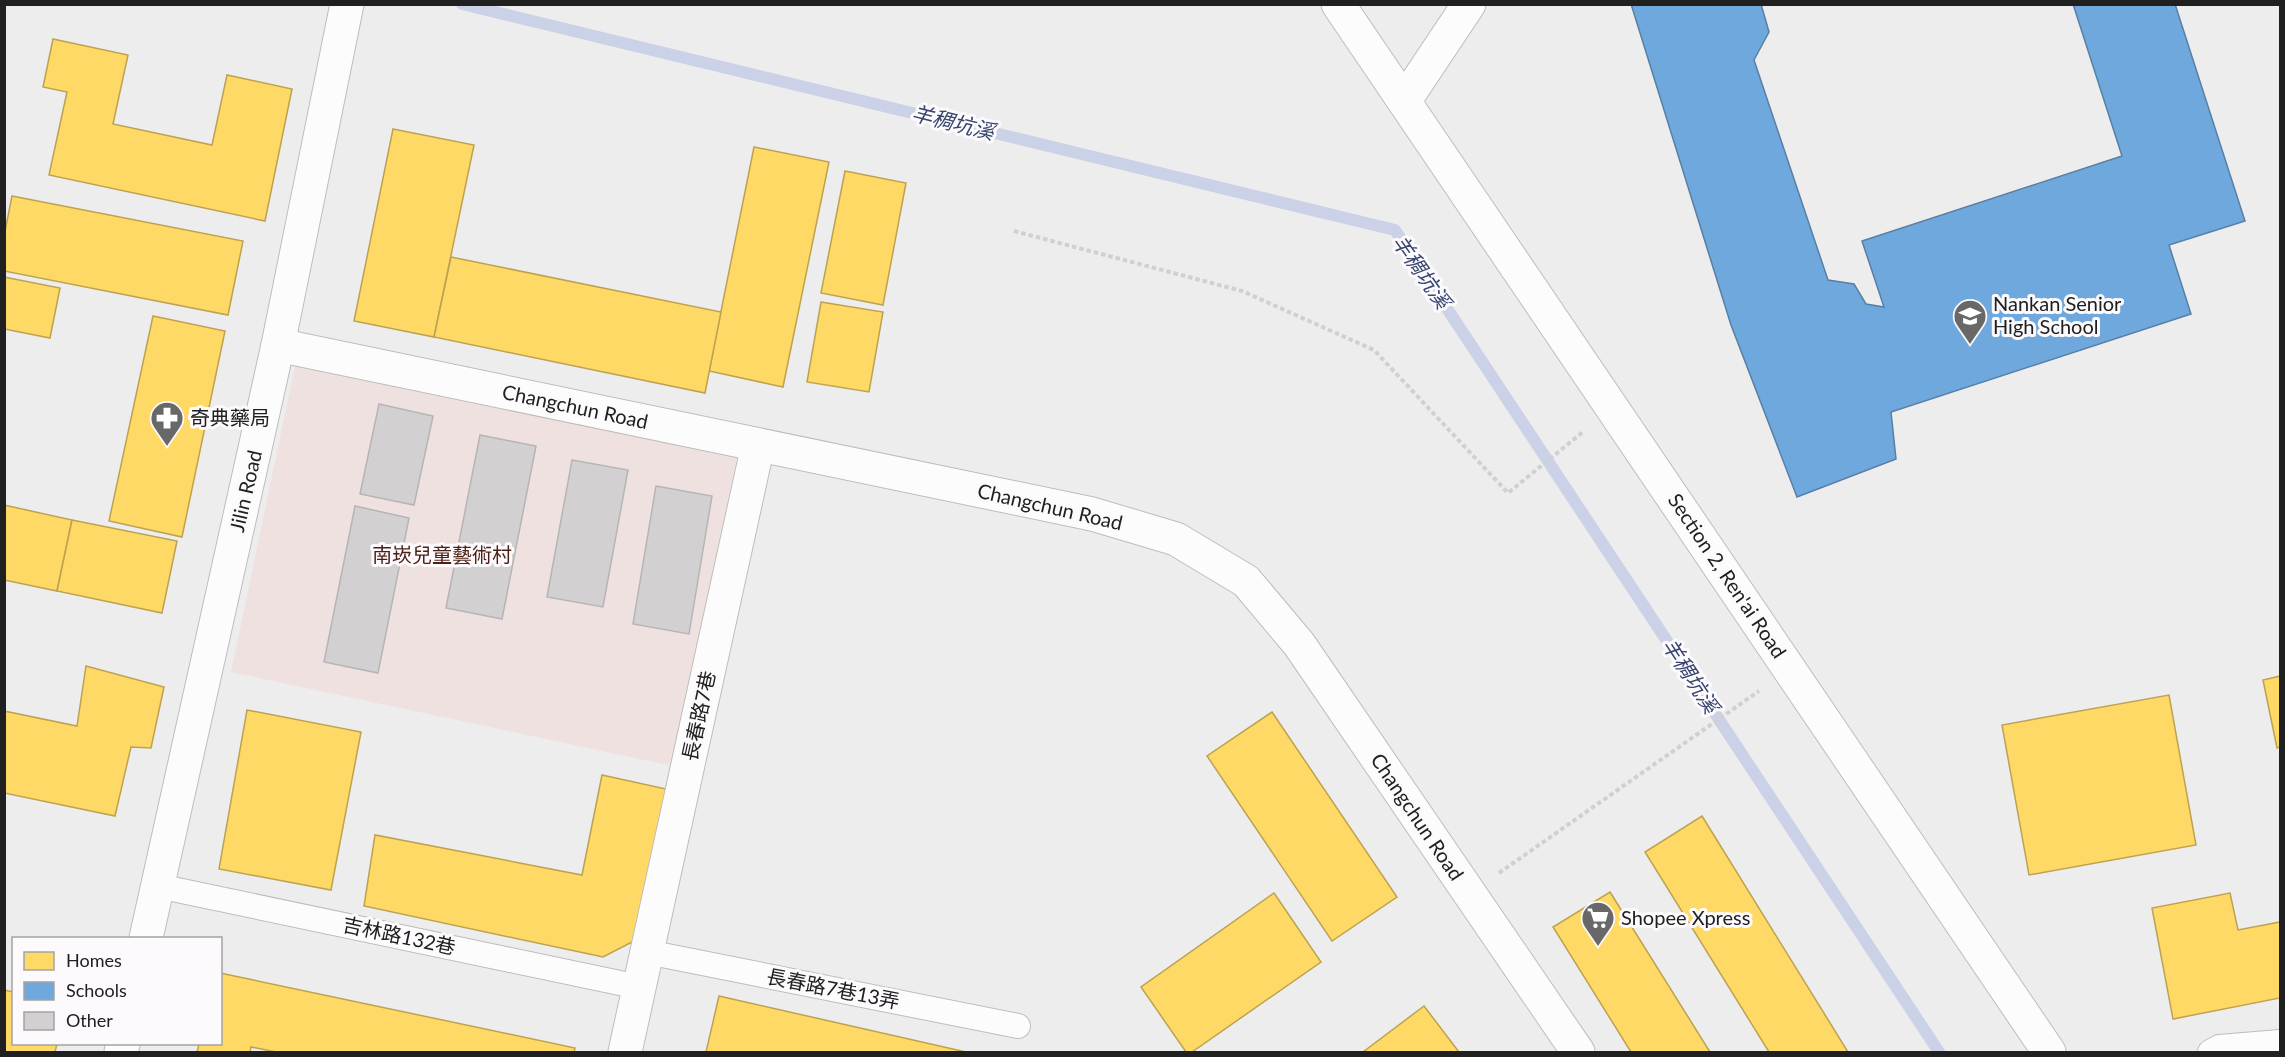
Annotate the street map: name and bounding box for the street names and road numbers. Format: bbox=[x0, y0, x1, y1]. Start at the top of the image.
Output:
street label: Changchun Road bbox=[500, 379, 650, 433]
street label: Jilin Road bbox=[224, 448, 266, 534]
street label: Changchun Road bbox=[975, 478, 1125, 534]
street label: Section 2, Ren'ai Road bbox=[1664, 489, 1792, 662]
street label: 長春路7巷 bbox=[677, 668, 719, 763]
street label: Changchun Road bbox=[1366, 748, 1469, 885]
street label: 吉林路132巷 bbox=[341, 911, 458, 959]
street label: 長春路7巷13弄 bbox=[765, 963, 902, 1013]

